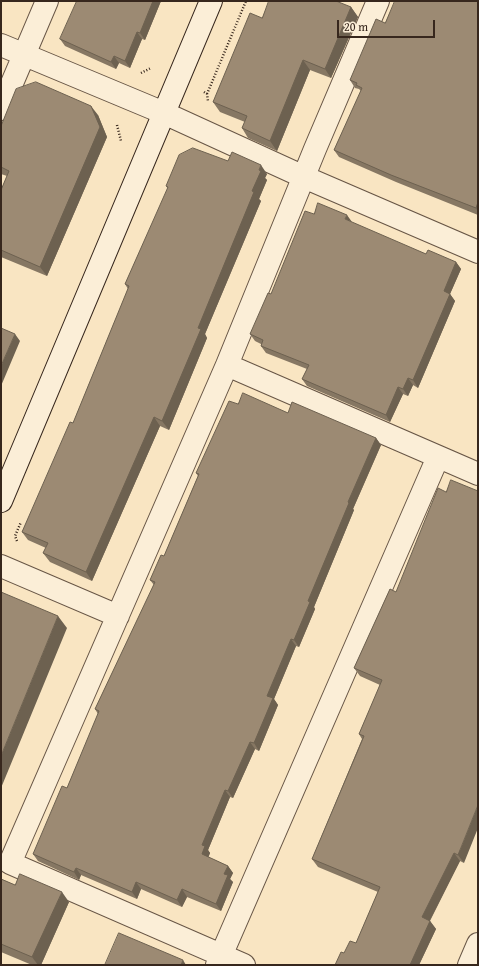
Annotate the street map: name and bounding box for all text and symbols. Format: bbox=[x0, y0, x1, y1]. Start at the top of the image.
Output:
scale bar bbox=[339, 12, 437, 38]
text: 20 m bbox=[344, 18, 368, 35]

